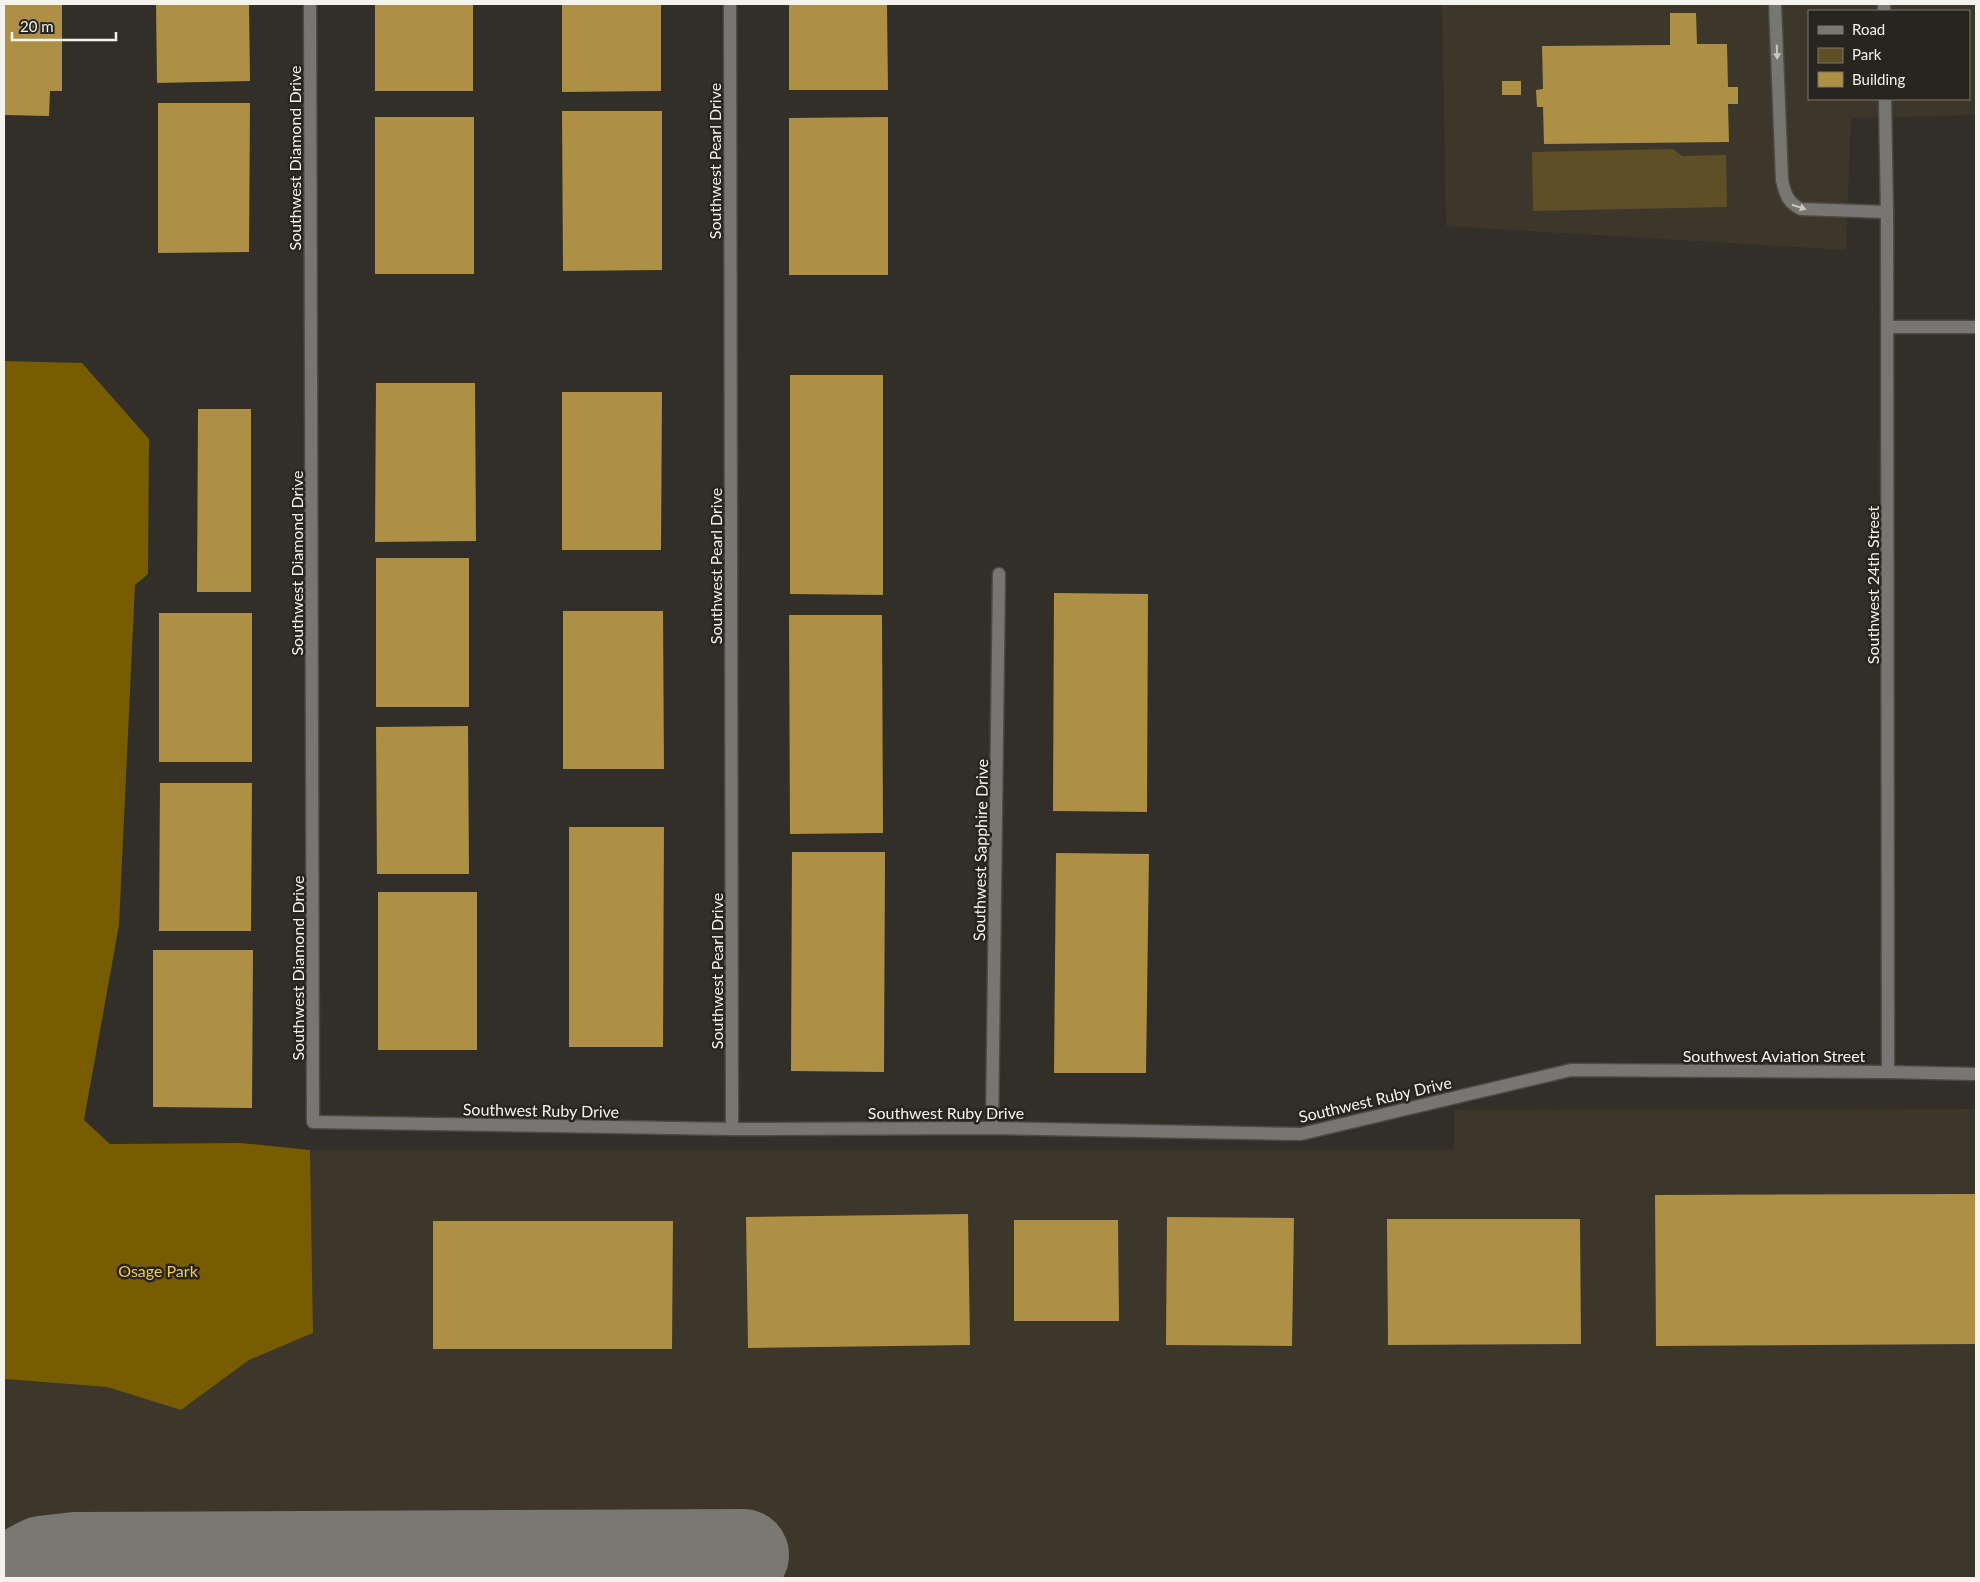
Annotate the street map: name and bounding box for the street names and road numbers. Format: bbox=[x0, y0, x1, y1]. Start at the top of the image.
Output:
street label: Southwest Diamond Drive bbox=[285, 65, 304, 251]
street label: Southwest Pearl Drive bbox=[705, 83, 724, 239]
street label: Southwest Diamond Drive bbox=[287, 470, 306, 656]
street label: Southwest Pearl Drive bbox=[706, 488, 725, 644]
street label: Southwest 24th Street bbox=[1863, 506, 1882, 664]
street label: Southwest Sapphire Drive bbox=[969, 759, 991, 941]
street label: Southwest Diamond Drive bbox=[288, 875, 307, 1061]
street label: Southwest Pearl Drive bbox=[707, 893, 726, 1049]
street label: Southwest Aviation Street bbox=[1683, 1046, 1866, 1065]
street label: Southwest Ruby Drive bbox=[1297, 1072, 1453, 1126]
street label: Southwest Ruby Drive bbox=[463, 1099, 619, 1121]
street label: Southwest Ruby Drive bbox=[868, 1103, 1024, 1122]

